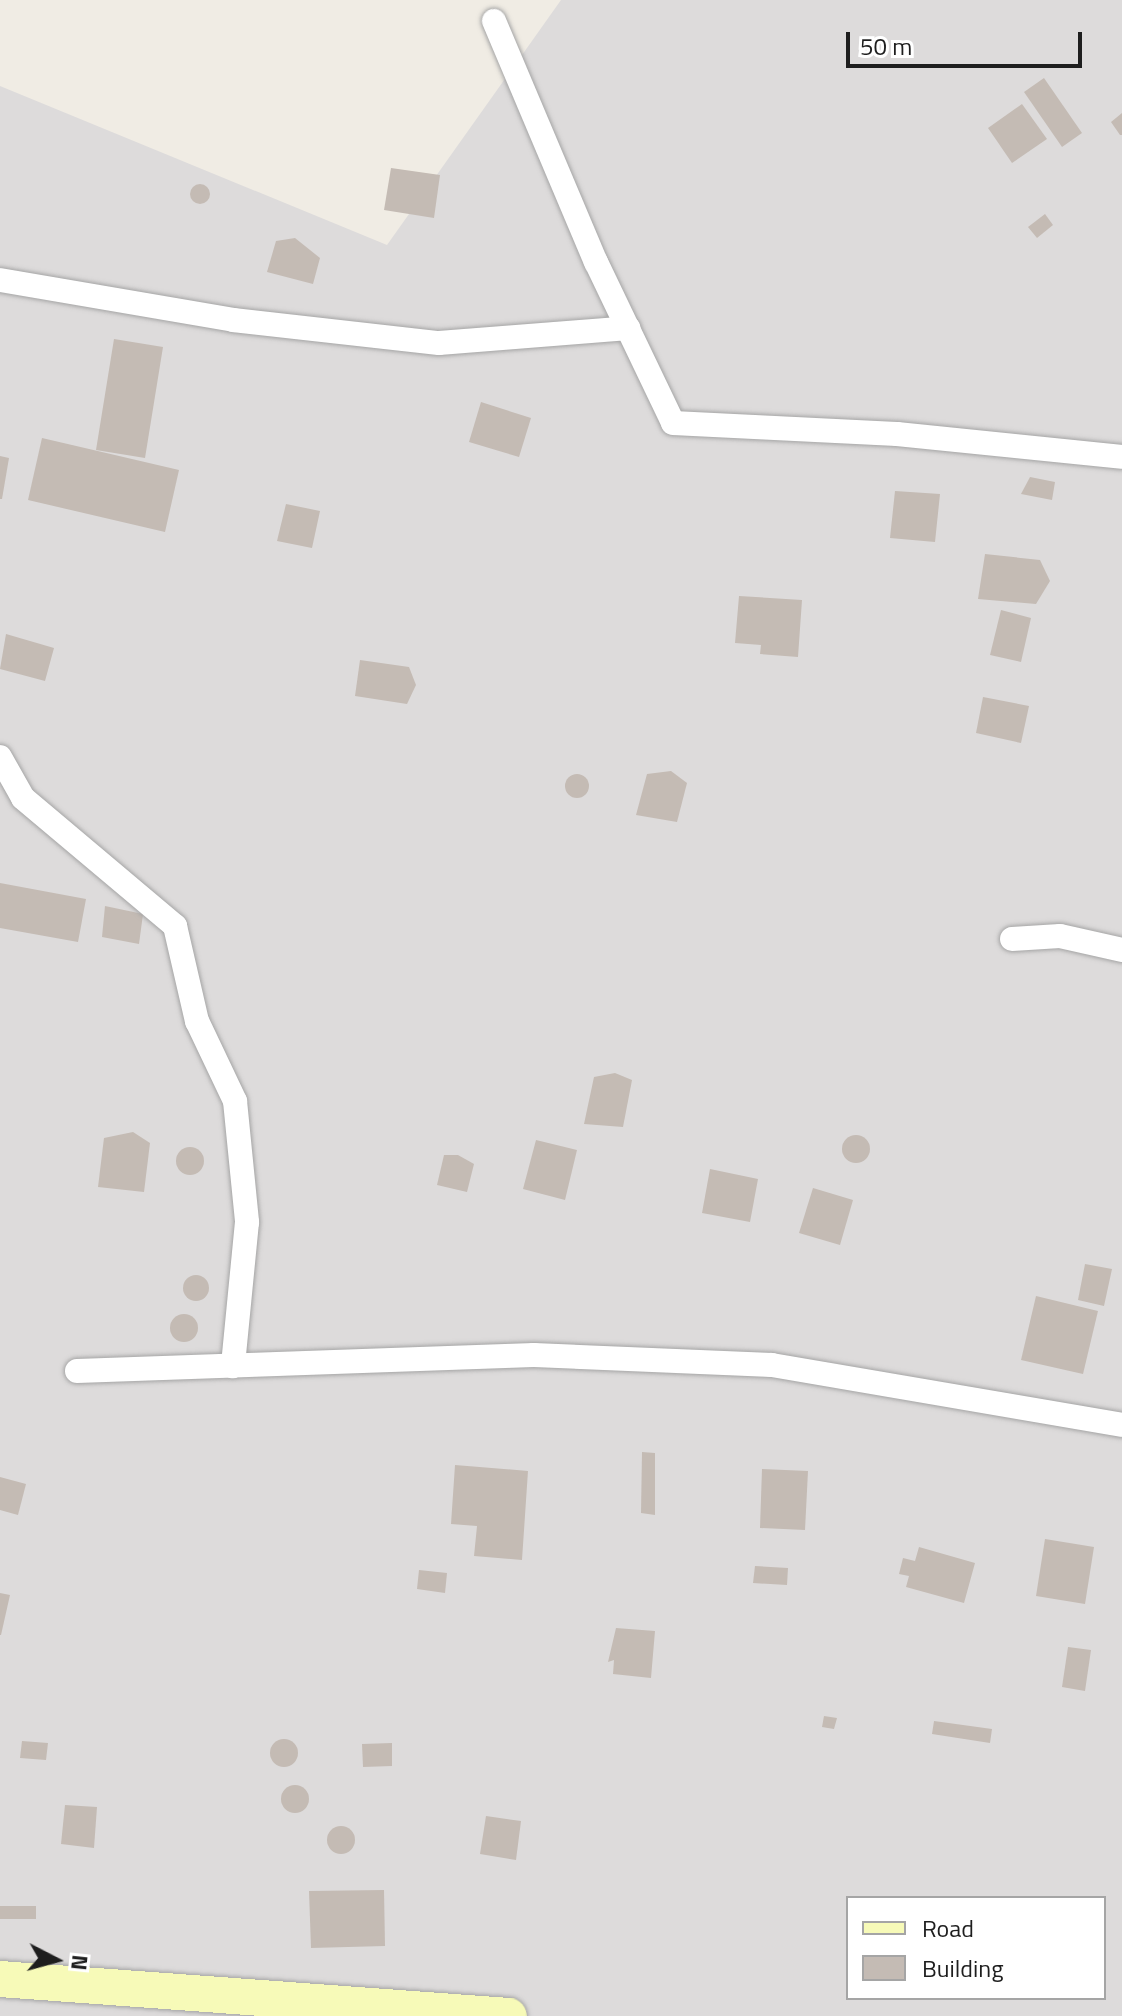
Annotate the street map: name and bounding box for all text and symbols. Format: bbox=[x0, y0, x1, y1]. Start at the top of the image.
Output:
scale bar bbox=[850, 16, 1086, 66]
text: 50 m bbox=[860, 28, 912, 64]
legend bbox=[846, 1896, 1106, 2000]
text: Road bbox=[922, 1910, 974, 1946]
north arrow bbox=[16, 1920, 96, 2000]
text: Building bbox=[922, 1950, 1004, 1986]
text: N bbox=[62, 1953, 98, 1972]

